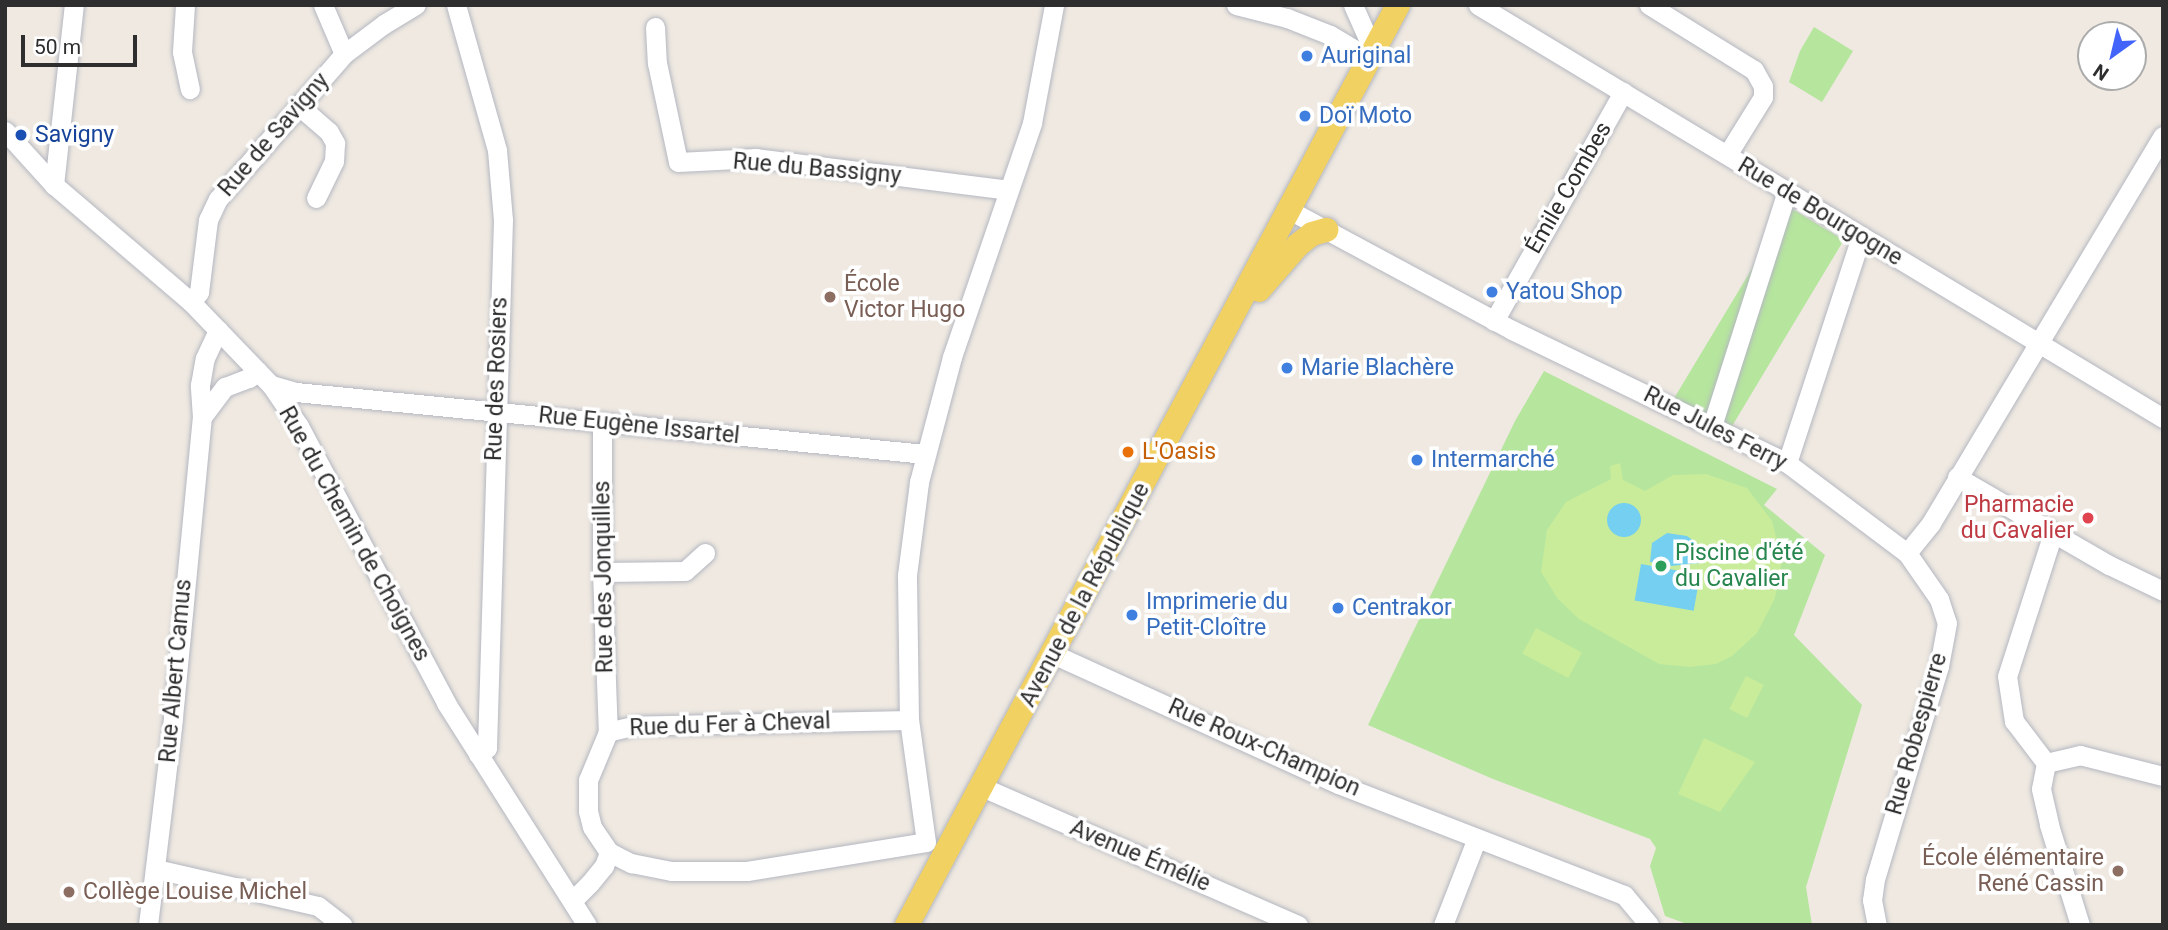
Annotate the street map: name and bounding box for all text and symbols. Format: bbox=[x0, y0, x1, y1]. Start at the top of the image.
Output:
scale bar bbox=[24, 21, 140, 65]
north arrow bbox=[2077, 21, 2147, 91]
text: 50 m bbox=[34, 35, 81, 59]
place label: Auriginal bbox=[1321, 42, 1411, 70]
marker: Auriginal bbox=[1299, 48, 1315, 64]
text: N bbox=[2089, 59, 2113, 85]
street label: Rue de Savigny bbox=[213, 68, 335, 202]
place label: Doï Moto bbox=[1319, 102, 1412, 130]
marker: Doï Moto bbox=[1297, 108, 1313, 124]
street label: Émile Combes bbox=[1520, 117, 1618, 259]
place label: Savigny bbox=[35, 121, 114, 149]
marker: Savigny bbox=[13, 127, 29, 143]
street label: Rue du Bassigny bbox=[732, 148, 902, 190]
street label: Rue de Bourgogne bbox=[1733, 152, 1907, 272]
place label: École Victor Hugo bbox=[844, 270, 965, 324]
place label: Yatou Shop bbox=[1506, 278, 1623, 306]
marker: Yatou Shop bbox=[1484, 284, 1500, 300]
marker: École Victor Hugo bbox=[822, 289, 838, 305]
street label: Rue des Rosiers bbox=[480, 297, 514, 461]
place label: Marie Blachère bbox=[1301, 354, 1454, 382]
marker: Marie Blachère bbox=[1279, 360, 1295, 376]
street label: Rue Jules Ferry bbox=[1639, 381, 1791, 477]
street label: Rue du Chemin de Choignes bbox=[272, 402, 436, 666]
street label: Rue Eugène Issartel bbox=[537, 402, 741, 450]
place label: L'Oasis bbox=[1142, 438, 1216, 466]
marker: L'Oasis bbox=[1120, 444, 1136, 460]
place label: Intermarché bbox=[1431, 446, 1555, 474]
marker: Intermarché bbox=[1409, 452, 1425, 468]
street label: Avenue de la République bbox=[1014, 478, 1156, 712]
street label: Rue des Jonquilles bbox=[589, 480, 619, 674]
place label: Pharmacie du Cavalier bbox=[1961, 491, 2074, 545]
marker: Pharmacie du Cavalier bbox=[2080, 510, 2096, 526]
place label: Piscine d'été du Cavalier bbox=[1675, 539, 1803, 593]
marker: Piscine d'été du Cavalier bbox=[1653, 558, 1669, 574]
street label: Rue Albert Camus bbox=[154, 578, 198, 764]
place label: Imprimerie du Petit-Cloître bbox=[1146, 588, 1288, 642]
place label: Centrakor bbox=[1352, 594, 1452, 622]
marker: Centrakor bbox=[1330, 600, 1346, 616]
marker: Imprimerie du Petit-Cloître bbox=[1124, 607, 1140, 623]
street label: Rue Robespierre bbox=[1881, 650, 1953, 818]
street label: Rue Roux-Champion bbox=[1164, 693, 1364, 803]
street label: Rue du Fer à Cheval bbox=[629, 708, 831, 742]
street label: Avenue Émélie bbox=[1066, 814, 1214, 898]
place label: École élémentaire René Cassin bbox=[1922, 844, 2104, 898]
marker: École élémentaire René Cassin bbox=[2110, 863, 2126, 879]
place label: Collège Louise Michel bbox=[83, 878, 307, 906]
marker: Collège Louise Michel bbox=[61, 884, 77, 900]

